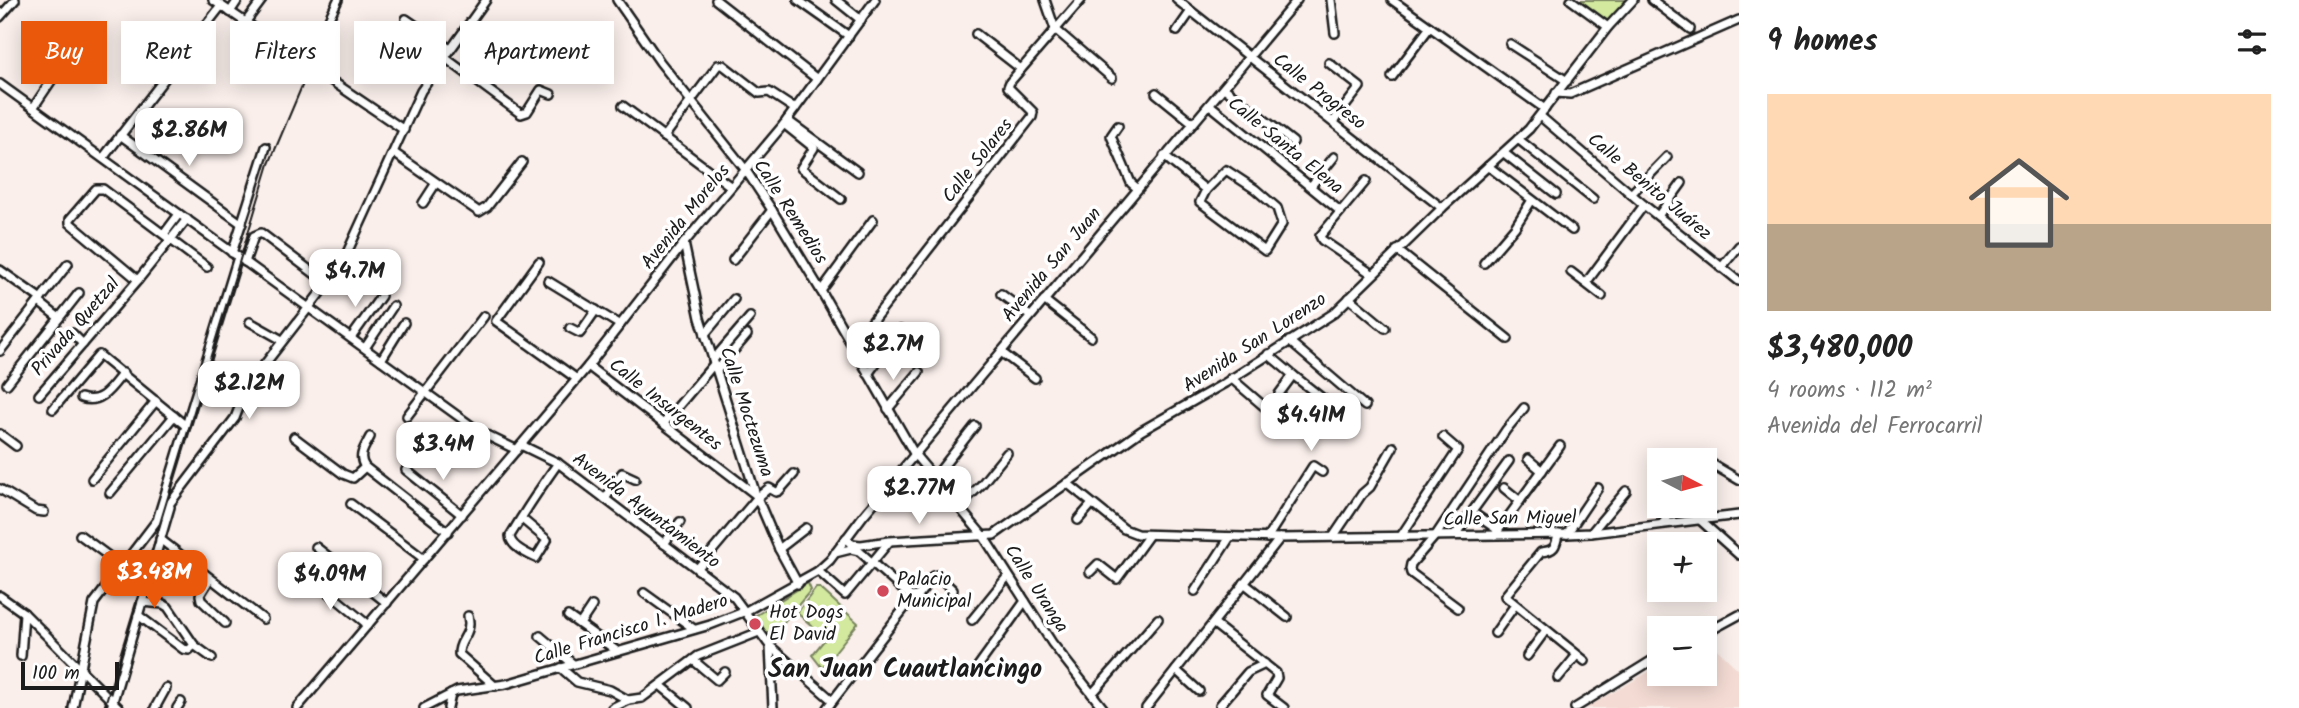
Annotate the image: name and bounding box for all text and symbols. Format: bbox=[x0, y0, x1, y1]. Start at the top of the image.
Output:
text: 9 homes bbox=[1767, 18, 1878, 66]
chip: Buy bbox=[21, 21, 107, 84]
chip: Rent bbox=[121, 21, 216, 84]
chip: Filters bbox=[230, 21, 340, 84]
chip: New bbox=[354, 21, 446, 84]
chip: Apartment bbox=[460, 21, 614, 84]
icon: filters bbox=[2233, 23, 2271, 61]
street label: Calle Progreso bbox=[1266, 46, 1372, 138]
street label: Calle Santa Elena bbox=[1220, 90, 1350, 202]
pin: $2.86M bbox=[132, 108, 246, 168]
street label: Calle Solares bbox=[935, 112, 1021, 210]
text: $2.86M bbox=[151, 113, 227, 149]
street label: Calle Benito Juárez bbox=[1580, 126, 1718, 248]
icon: home bbox=[1956, 140, 2082, 266]
street label: Calle Remedios bbox=[745, 154, 835, 270]
street label: Avenida Morelos bbox=[634, 158, 738, 276]
street label: Avenida San Juan bbox=[995, 201, 1109, 329]
pin: $4.7M bbox=[306, 250, 404, 309]
text: $4.7M bbox=[325, 254, 385, 290]
street label: Privada Quetzal bbox=[24, 270, 128, 383]
street label: Avenida San Lorenzo bbox=[1177, 285, 1333, 401]
pin: $2.7M bbox=[844, 322, 942, 382]
text: $3,480,000 bbox=[1767, 325, 1913, 373]
text: $2.7M bbox=[863, 327, 923, 363]
street label: Calle Moctezuma bbox=[711, 343, 781, 481]
street label: Calle Insurgentes bbox=[602, 351, 728, 459]
pin: $2.12M bbox=[192, 362, 306, 421]
text: $2.12M bbox=[214, 366, 284, 402]
text: 4 rooms · 112 m² bbox=[1767, 373, 1932, 409]
pin: $4.41M bbox=[1254, 393, 1368, 453]
text: $4.41M bbox=[1277, 398, 1345, 434]
text: Avenida del Ferrocarril bbox=[1767, 409, 1982, 445]
pin: $3.4M bbox=[394, 422, 492, 482]
text: $3.4M bbox=[412, 427, 474, 463]
street label: Avenida Ayuntamiento bbox=[565, 445, 727, 577]
north arrow bbox=[1647, 448, 1717, 518]
map controls bbox=[1647, 448, 1717, 686]
pin: $2.77M bbox=[862, 466, 976, 526]
text: $2.77M bbox=[883, 471, 955, 507]
street label: Calle San Miguel bbox=[1443, 503, 1577, 535]
button: + bbox=[1647, 532, 1717, 602]
street label: Calle Uranga bbox=[996, 539, 1076, 639]
pin: $3.48M bbox=[97, 550, 211, 610]
pin: $4.09M bbox=[273, 552, 387, 612]
text: $3.48M bbox=[116, 555, 192, 591]
text: $4.09M bbox=[294, 557, 366, 593]
place label: Palacio Municipal bbox=[897, 565, 972, 617]
marker: Palacio Municipal bbox=[875, 583, 891, 599]
street label: Calle Francisco I. Madero bbox=[530, 586, 732, 674]
place label: Hot Dogs El David bbox=[769, 598, 843, 650]
marker: Hot Dogs El David bbox=[747, 616, 763, 632]
button: − bbox=[1647, 616, 1717, 686]
district label: San Juan Cuautlancingo bbox=[768, 649, 1042, 691]
scale bar bbox=[21, 659, 119, 691]
text: 100 m bbox=[32, 659, 80, 689]

